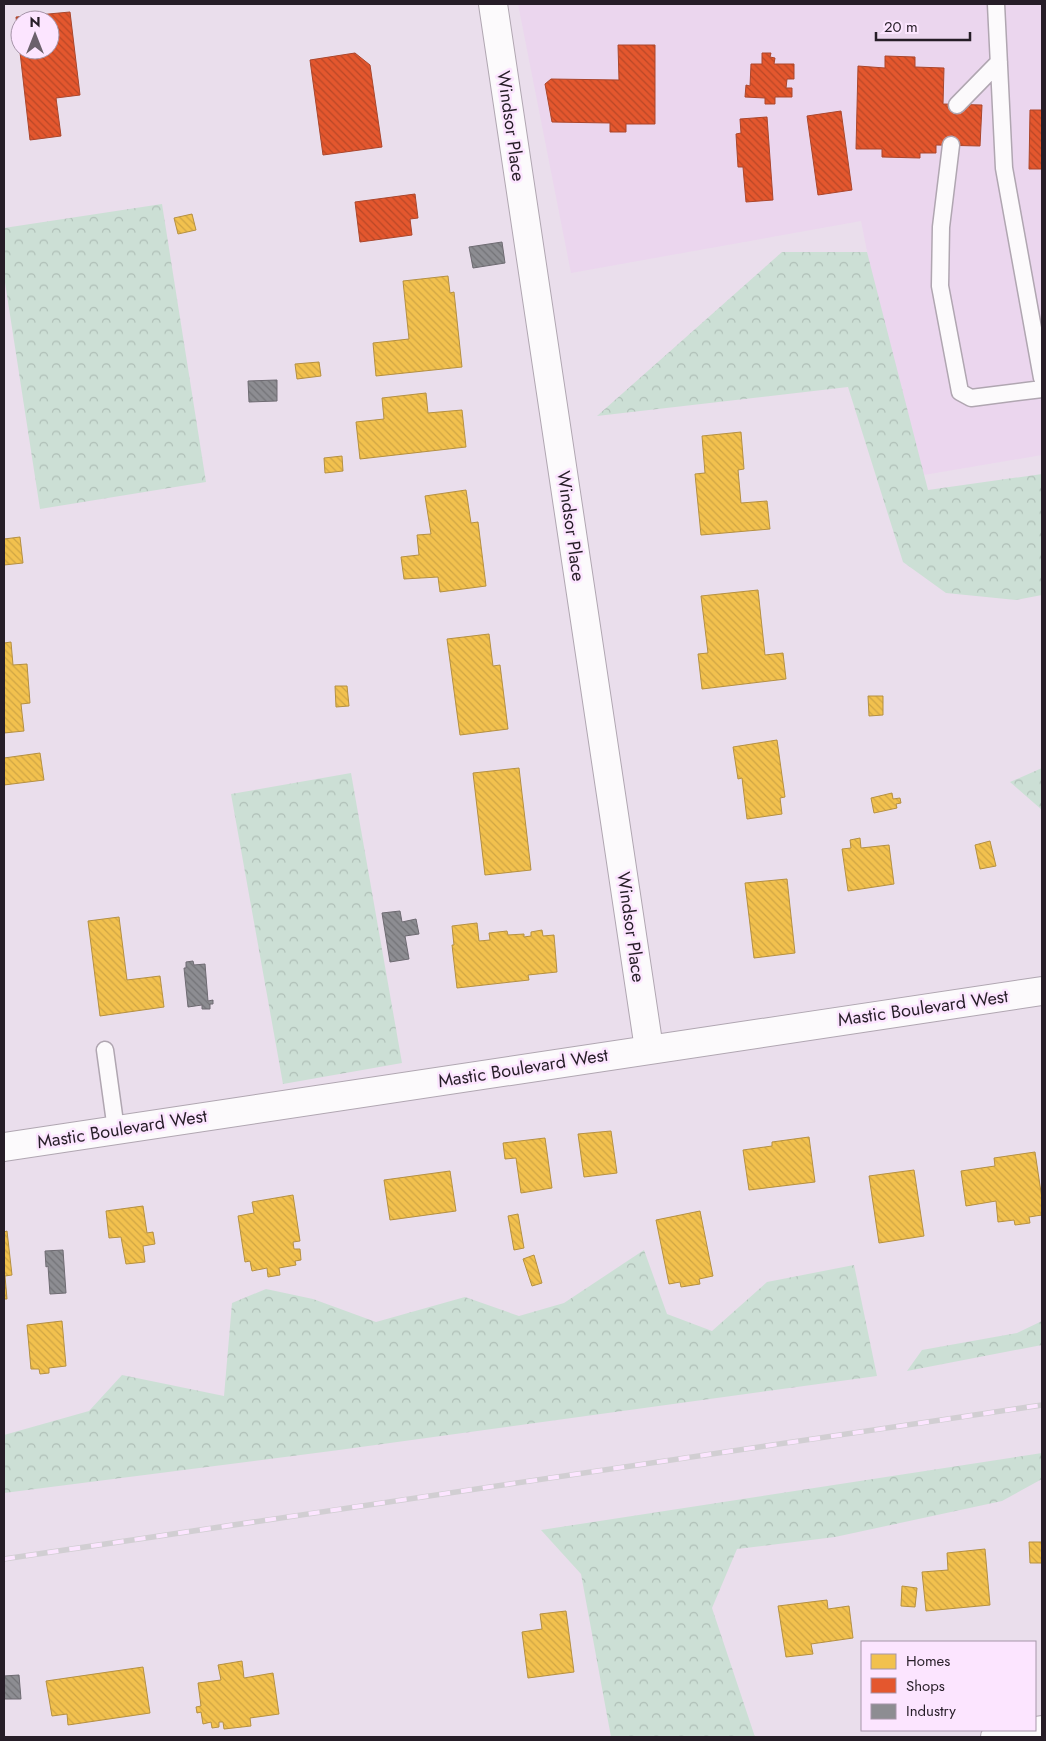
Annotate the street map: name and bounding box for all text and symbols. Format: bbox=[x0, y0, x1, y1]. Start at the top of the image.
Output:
north arrow bbox=[10, 10, 60, 60]
scale bar bbox=[876, 10, 970, 42]
text: N bbox=[29, 12, 41, 32]
text: 20 m bbox=[884, 16, 918, 38]
street label: Windsor Place bbox=[490, 69, 532, 183]
street label: Windsor Place bbox=[550, 469, 592, 583]
street label: Windsor Place bbox=[610, 870, 652, 984]
street label: Mastic Boulevard West bbox=[836, 983, 1010, 1033]
street label: Mastic Boulevard West bbox=[436, 1042, 610, 1094]
street label: Mastic Boulevard West bbox=[35, 1103, 209, 1155]
legend bbox=[861, 1641, 1036, 1731]
text: Homes bbox=[906, 1650, 950, 1672]
text: Shops bbox=[906, 1675, 945, 1697]
text: Industry bbox=[906, 1700, 956, 1722]

